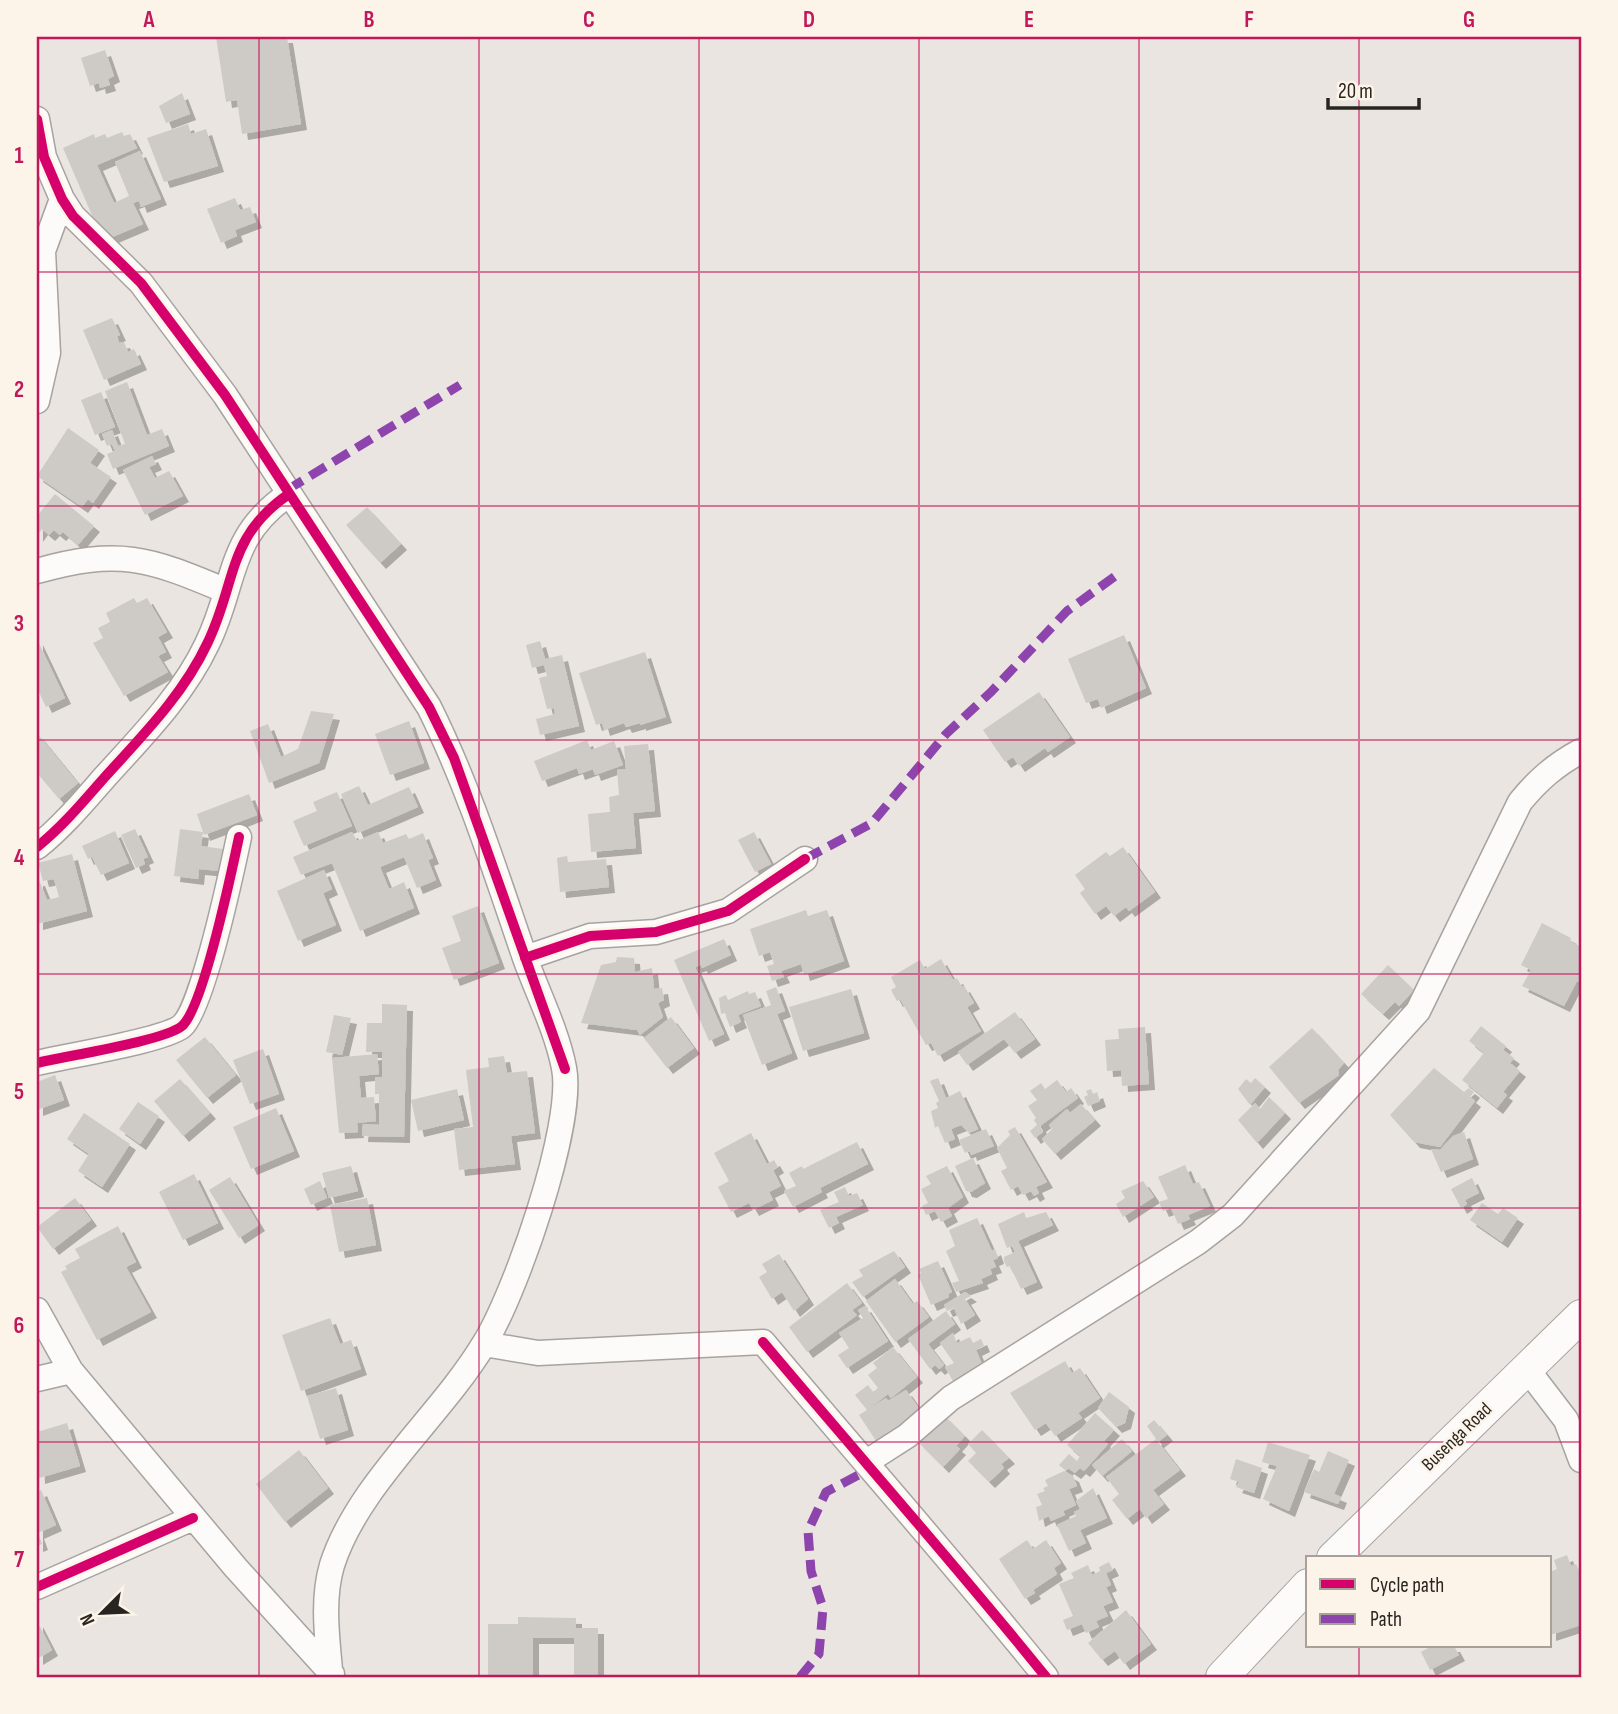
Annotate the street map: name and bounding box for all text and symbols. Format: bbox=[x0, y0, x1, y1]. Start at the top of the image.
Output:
text: A bbox=[143, 6, 156, 34]
text: B bbox=[364, 6, 375, 34]
text: C bbox=[583, 6, 595, 34]
text: D bbox=[803, 6, 815, 34]
text: E bbox=[1024, 6, 1034, 34]
text: F bbox=[1244, 6, 1254, 34]
text: G bbox=[1463, 6, 1475, 34]
scale bar bbox=[1328, 66, 1418, 110]
text: 20 m bbox=[1338, 79, 1373, 104]
text: 1 bbox=[14, 142, 24, 170]
text: 2 bbox=[14, 376, 24, 404]
text: 3 bbox=[14, 610, 24, 638]
text: 4 bbox=[14, 844, 25, 872]
text: 5 bbox=[14, 1078, 24, 1106]
text: 6 bbox=[14, 1312, 24, 1340]
street label: Busenga Road bbox=[1417, 1398, 1497, 1476]
text: 7 bbox=[14, 1546, 24, 1574]
legend bbox=[1306, 1556, 1552, 1648]
text: Cycle path bbox=[1370, 1573, 1444, 1598]
north arrow bbox=[66, 1578, 136, 1648]
text: Path bbox=[1370, 1607, 1402, 1632]
text: N bbox=[75, 1610, 100, 1629]

